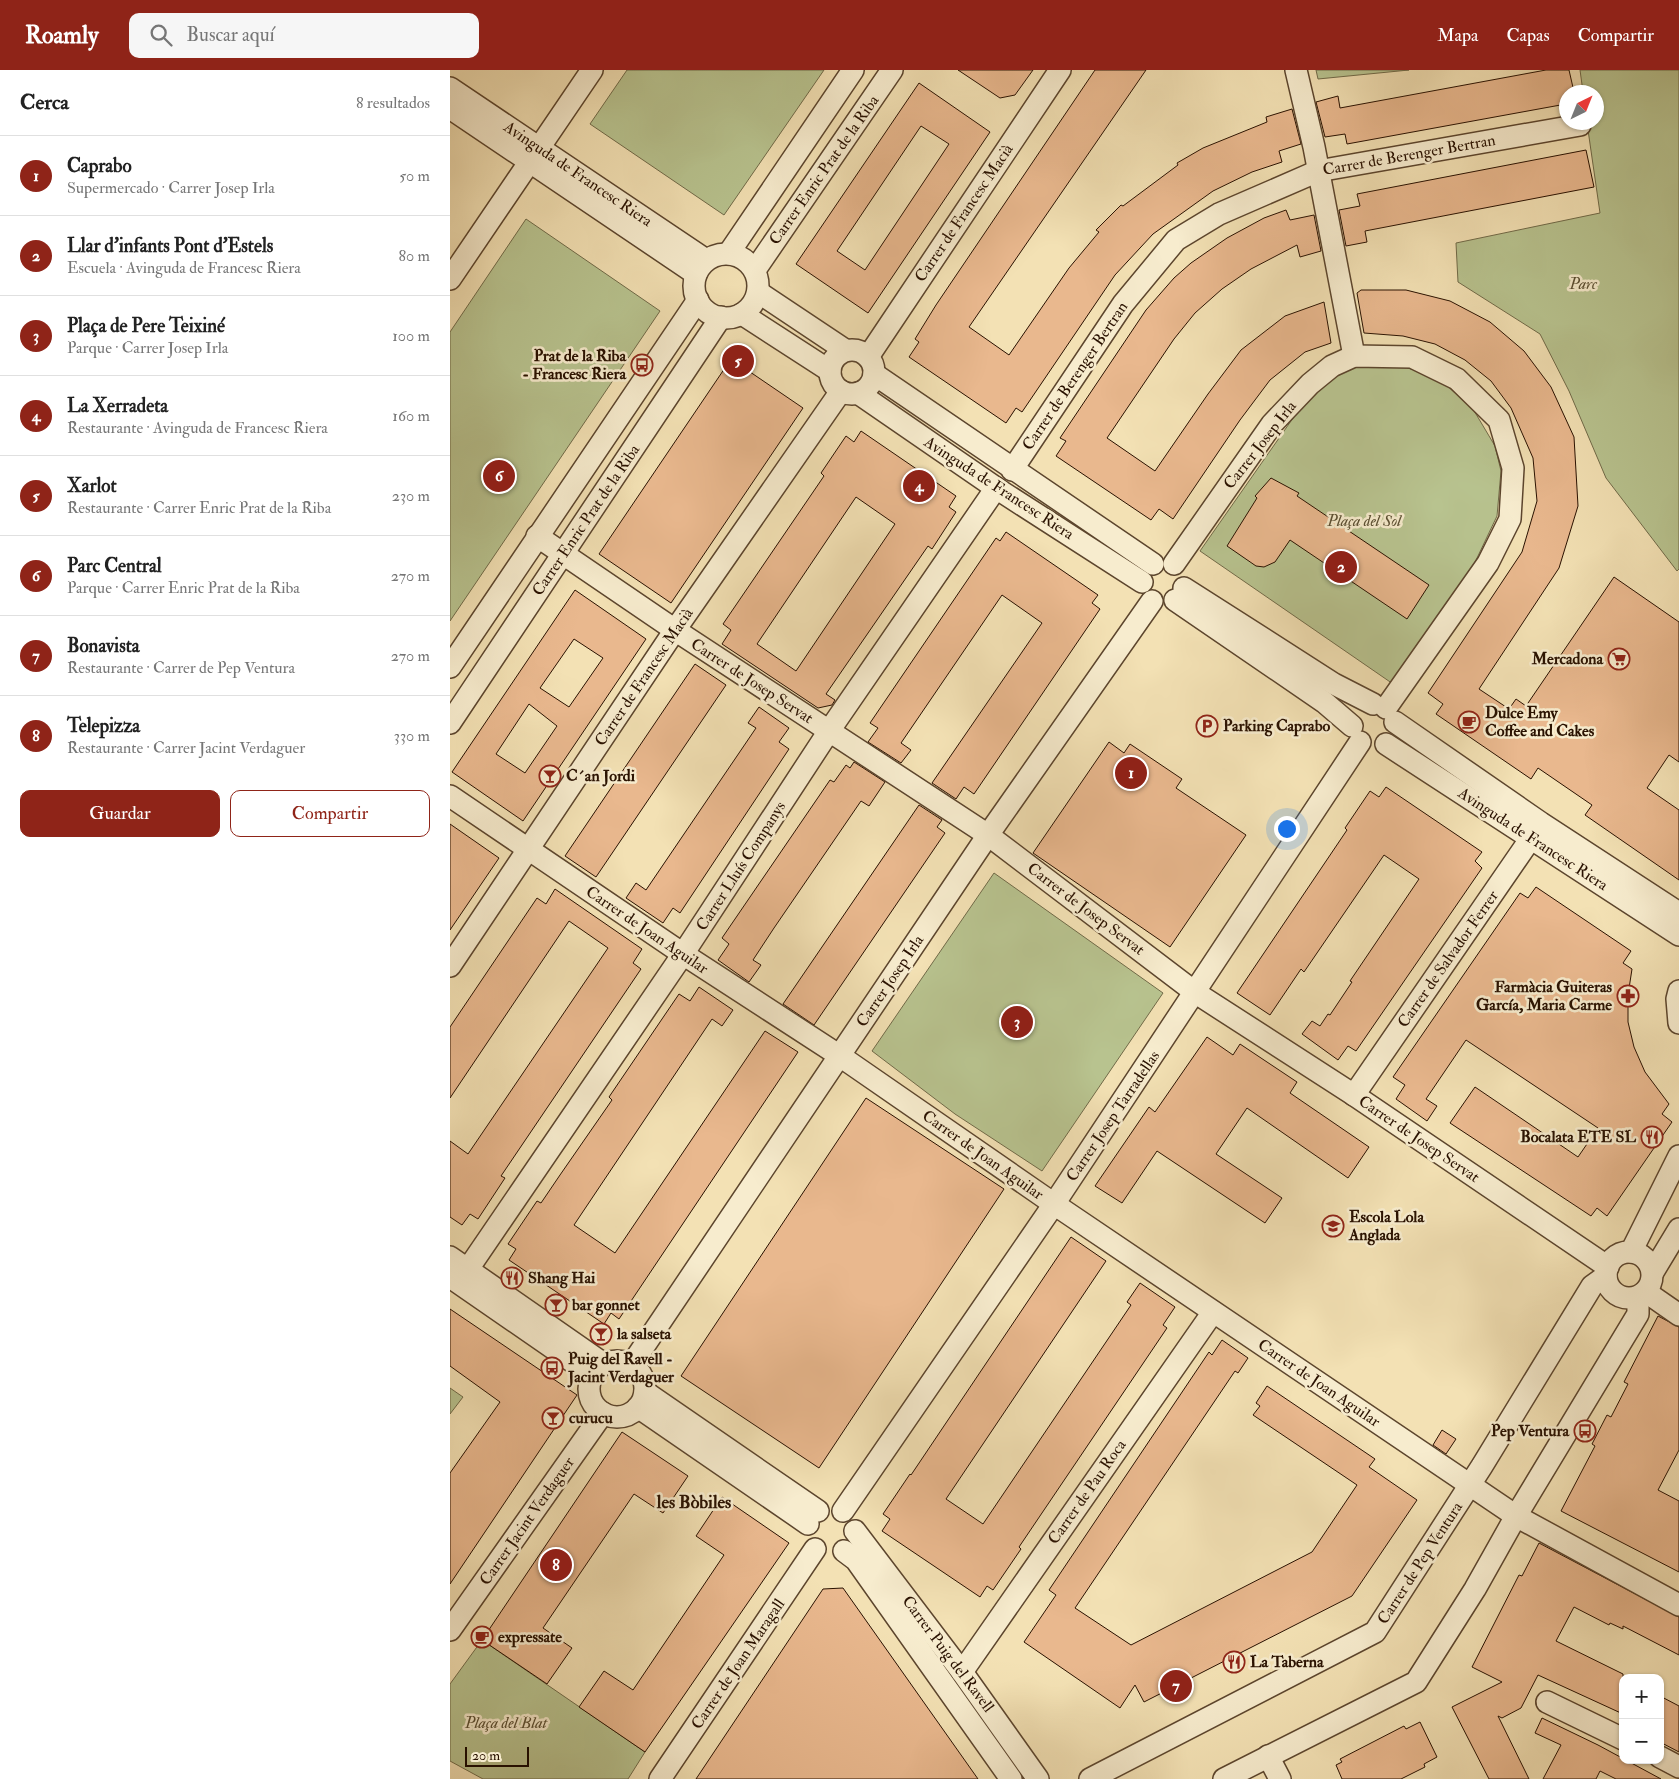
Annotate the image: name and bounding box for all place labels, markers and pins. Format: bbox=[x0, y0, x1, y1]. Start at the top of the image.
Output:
pin: 5 bbox=[722, 342, 754, 380]
place label: Prat de la Riba - Francesc Riera bbox=[522, 346, 626, 384]
bus stop icon: Prat de la Riba - Francesc Riera bbox=[630, 353, 654, 377]
pin: 6 bbox=[483, 457, 515, 495]
pin: 4 bbox=[903, 467, 935, 505]
pin: 2 bbox=[1325, 548, 1357, 586]
supermarket icon: Mercadona bbox=[1607, 647, 1631, 671]
place label: Mercadona bbox=[1531, 649, 1603, 669]
place label: Dulce Emy Coffee and Cakes bbox=[1485, 703, 1595, 741]
cafe icon: Dulce Emy Coffee and Cakes bbox=[1457, 710, 1481, 734]
parking icon: Parking Caprabo bbox=[1195, 714, 1219, 738]
place label: Parking Caprabo bbox=[1223, 716, 1331, 737]
pin: 1 bbox=[1115, 754, 1147, 792]
bar icon: C´an Jordi bbox=[538, 764, 562, 788]
place label: C´an Jordi bbox=[566, 766, 636, 787]
place label: Farmàcia Guiteras García, Maria Carme bbox=[1476, 977, 1613, 1015]
pharmacy icon: Farmàcia Guiteras García, Maria Carme bbox=[1616, 984, 1640, 1008]
pin: 3 bbox=[1001, 1003, 1033, 1041]
restaurant icon: Bocalata ETE SL bbox=[1640, 1125, 1664, 1149]
place label: Bocalata ETE SL bbox=[1520, 1127, 1636, 1147]
place label: Escola Lola Anglada bbox=[1348, 1207, 1424, 1246]
school or university icon: Escola Lola Anglada bbox=[1321, 1214, 1345, 1238]
restaurant icon: Shang Hai bbox=[500, 1266, 524, 1290]
place label: Shang Hai bbox=[528, 1268, 596, 1289]
bar icon: bar gonnet bbox=[544, 1293, 568, 1317]
place label: bar gonnet bbox=[571, 1295, 641, 1316]
bar icon: la salseta bbox=[589, 1322, 613, 1346]
place label: la salseta bbox=[616, 1324, 672, 1344]
place label: Puig del Ravell - Jacint Verdaguer bbox=[567, 1349, 675, 1388]
bus stop icon: Puig del Ravell - Jacint Verdaguer bbox=[540, 1356, 564, 1380]
bar icon: curucu bbox=[541, 1406, 565, 1430]
place label: curucu bbox=[569, 1408, 613, 1428]
bus stop icon: Pep Ventura bbox=[1573, 1419, 1597, 1443]
place label: Pep Ventura bbox=[1491, 1421, 1569, 1442]
pin: 8 bbox=[540, 1546, 572, 1584]
cafe icon: expressate bbox=[470, 1625, 494, 1649]
place label: expressate bbox=[498, 1627, 562, 1648]
restaurant icon: La Taberna bbox=[1222, 1650, 1246, 1674]
place label: La Taberna bbox=[1250, 1652, 1324, 1672]
pin: 7 bbox=[1160, 1667, 1192, 1705]

